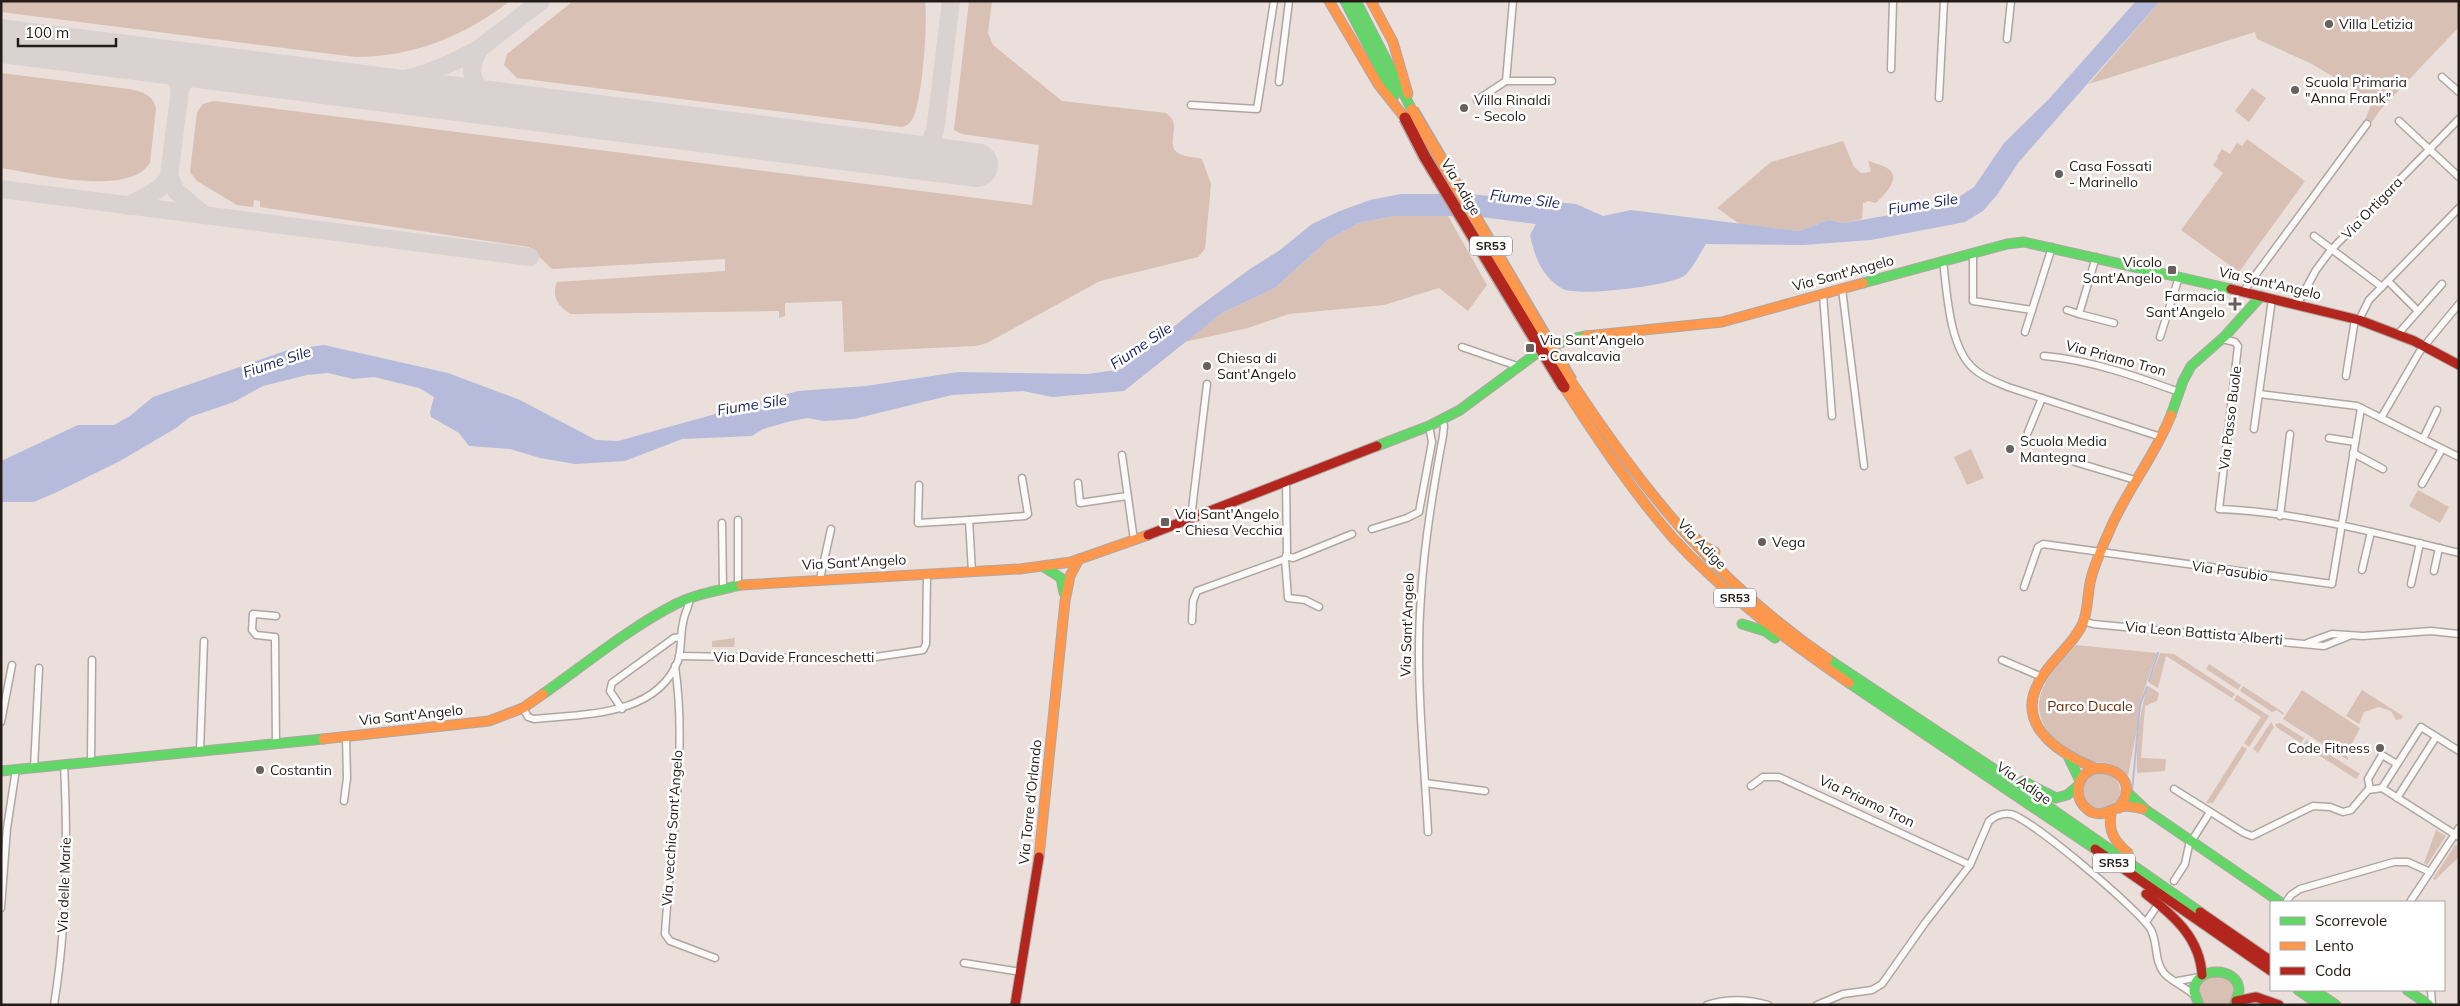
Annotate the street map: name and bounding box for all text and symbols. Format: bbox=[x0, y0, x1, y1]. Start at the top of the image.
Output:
scale bar bbox=[18, 15, 115, 47]
place label: Villa Letizia bbox=[2339, 15, 2413, 33]
marker: Villa Letizia bbox=[2323, 18, 2335, 30]
text: 100 m bbox=[25, 23, 69, 42]
place label: Scuola Primaria "Anna Frank" bbox=[2305, 73, 2407, 107]
marker: Scuola Primaria "Anna Frank" bbox=[2289, 84, 2301, 96]
place label: Villa Rinaldi - Secolo bbox=[1474, 91, 1551, 125]
marker: Villa Rinaldi - Secolo bbox=[1458, 102, 1470, 114]
street label: Via Adige bbox=[1437, 155, 1485, 219]
place label: Casa Fossati - Marinello bbox=[2069, 157, 2152, 191]
marker: Casa Fossati - Marinello bbox=[2053, 168, 2065, 180]
street label: Via Ortigara bbox=[2338, 173, 2406, 243]
water label: Fiume Sile bbox=[1489, 185, 1561, 212]
water label: Fiume Sile bbox=[1887, 189, 1959, 218]
road number: SR53 bbox=[1470, 237, 1512, 256]
street label: Via Sant'Angelo bbox=[1790, 251, 1896, 295]
place label: Vicolo Sant'Angelo bbox=[2083, 253, 2162, 287]
street label: Via Sant'Angelo bbox=[2217, 262, 2323, 304]
marker: Vicolo Sant'Angelo bbox=[2166, 264, 2178, 276]
place label: Farmacia Sant'Angelo bbox=[2146, 287, 2225, 321]
marker: Farmacia Sant'Angelo bbox=[2229, 298, 2241, 310]
water label: Fiume Sile bbox=[1106, 318, 1175, 373]
place label: Via Sant'Angelo - Cavalcavia bbox=[1540, 331, 1644, 365]
street label: Via Priamo Tron bbox=[2064, 336, 2168, 380]
water label: Fiume Sile bbox=[240, 342, 313, 381]
marker: Via Sant'Angelo - Cavalcavia bbox=[1524, 342, 1536, 354]
place label: Chiesa di Sant'Angelo bbox=[1217, 349, 1296, 383]
marker: Chiesa di Sant'Angelo bbox=[1201, 360, 1213, 372]
street label: Via Passo Buole bbox=[2215, 365, 2245, 471]
water label: Fiume Sile bbox=[716, 390, 788, 419]
place label: Scuola Media Mantegna bbox=[2020, 432, 2107, 466]
marker: Scuola Media Mantegna bbox=[2004, 443, 2016, 455]
place label: Via Sant'Angelo - Chiesa Vecchia bbox=[1175, 505, 1283, 539]
street label: Via Adige bbox=[1674, 515, 1730, 573]
marker: Via Sant'Angelo - Chiesa Vecchia bbox=[1159, 516, 1171, 528]
place label: Vega bbox=[1772, 533, 1805, 551]
marker: Vega bbox=[1756, 536, 1768, 548]
street label: Via Sant'Angelo bbox=[801, 550, 907, 574]
street label: Via Pasubio bbox=[2191, 557, 2269, 585]
street label: Via Sant'Angelo bbox=[1396, 573, 1418, 677]
road number: SR53 bbox=[1714, 588, 1756, 608]
street label: Via Leon Battista Alberti bbox=[2124, 617, 2284, 649]
street label: Via Davide Franceschetti bbox=[714, 648, 874, 666]
park label: Parco Ducale bbox=[2047, 697, 2133, 715]
street label: Via Sant'Angelo bbox=[358, 701, 464, 729]
street label: Via Torre d'Orlando bbox=[1014, 739, 1046, 865]
place label: Code Fitness bbox=[2287, 739, 2370, 757]
marker: Code Fitness bbox=[2374, 742, 2386, 754]
street label: Via vecchia Sant'Angelo bbox=[658, 749, 686, 907]
street label: Via Adige bbox=[1993, 758, 2055, 808]
place label: Costantin bbox=[270, 761, 332, 779]
marker: Costantin bbox=[254, 764, 266, 776]
street label: Via Priamo Tron bbox=[1816, 771, 1918, 831]
street label: Via delle Marie bbox=[53, 837, 75, 933]
road number: SR53 bbox=[2093, 854, 2135, 872]
legend bbox=[2270, 901, 2445, 991]
text: Scorrevole bbox=[2315, 911, 2387, 930]
text: Lento bbox=[2315, 936, 2354, 955]
text: Coda bbox=[2315, 961, 2351, 980]

